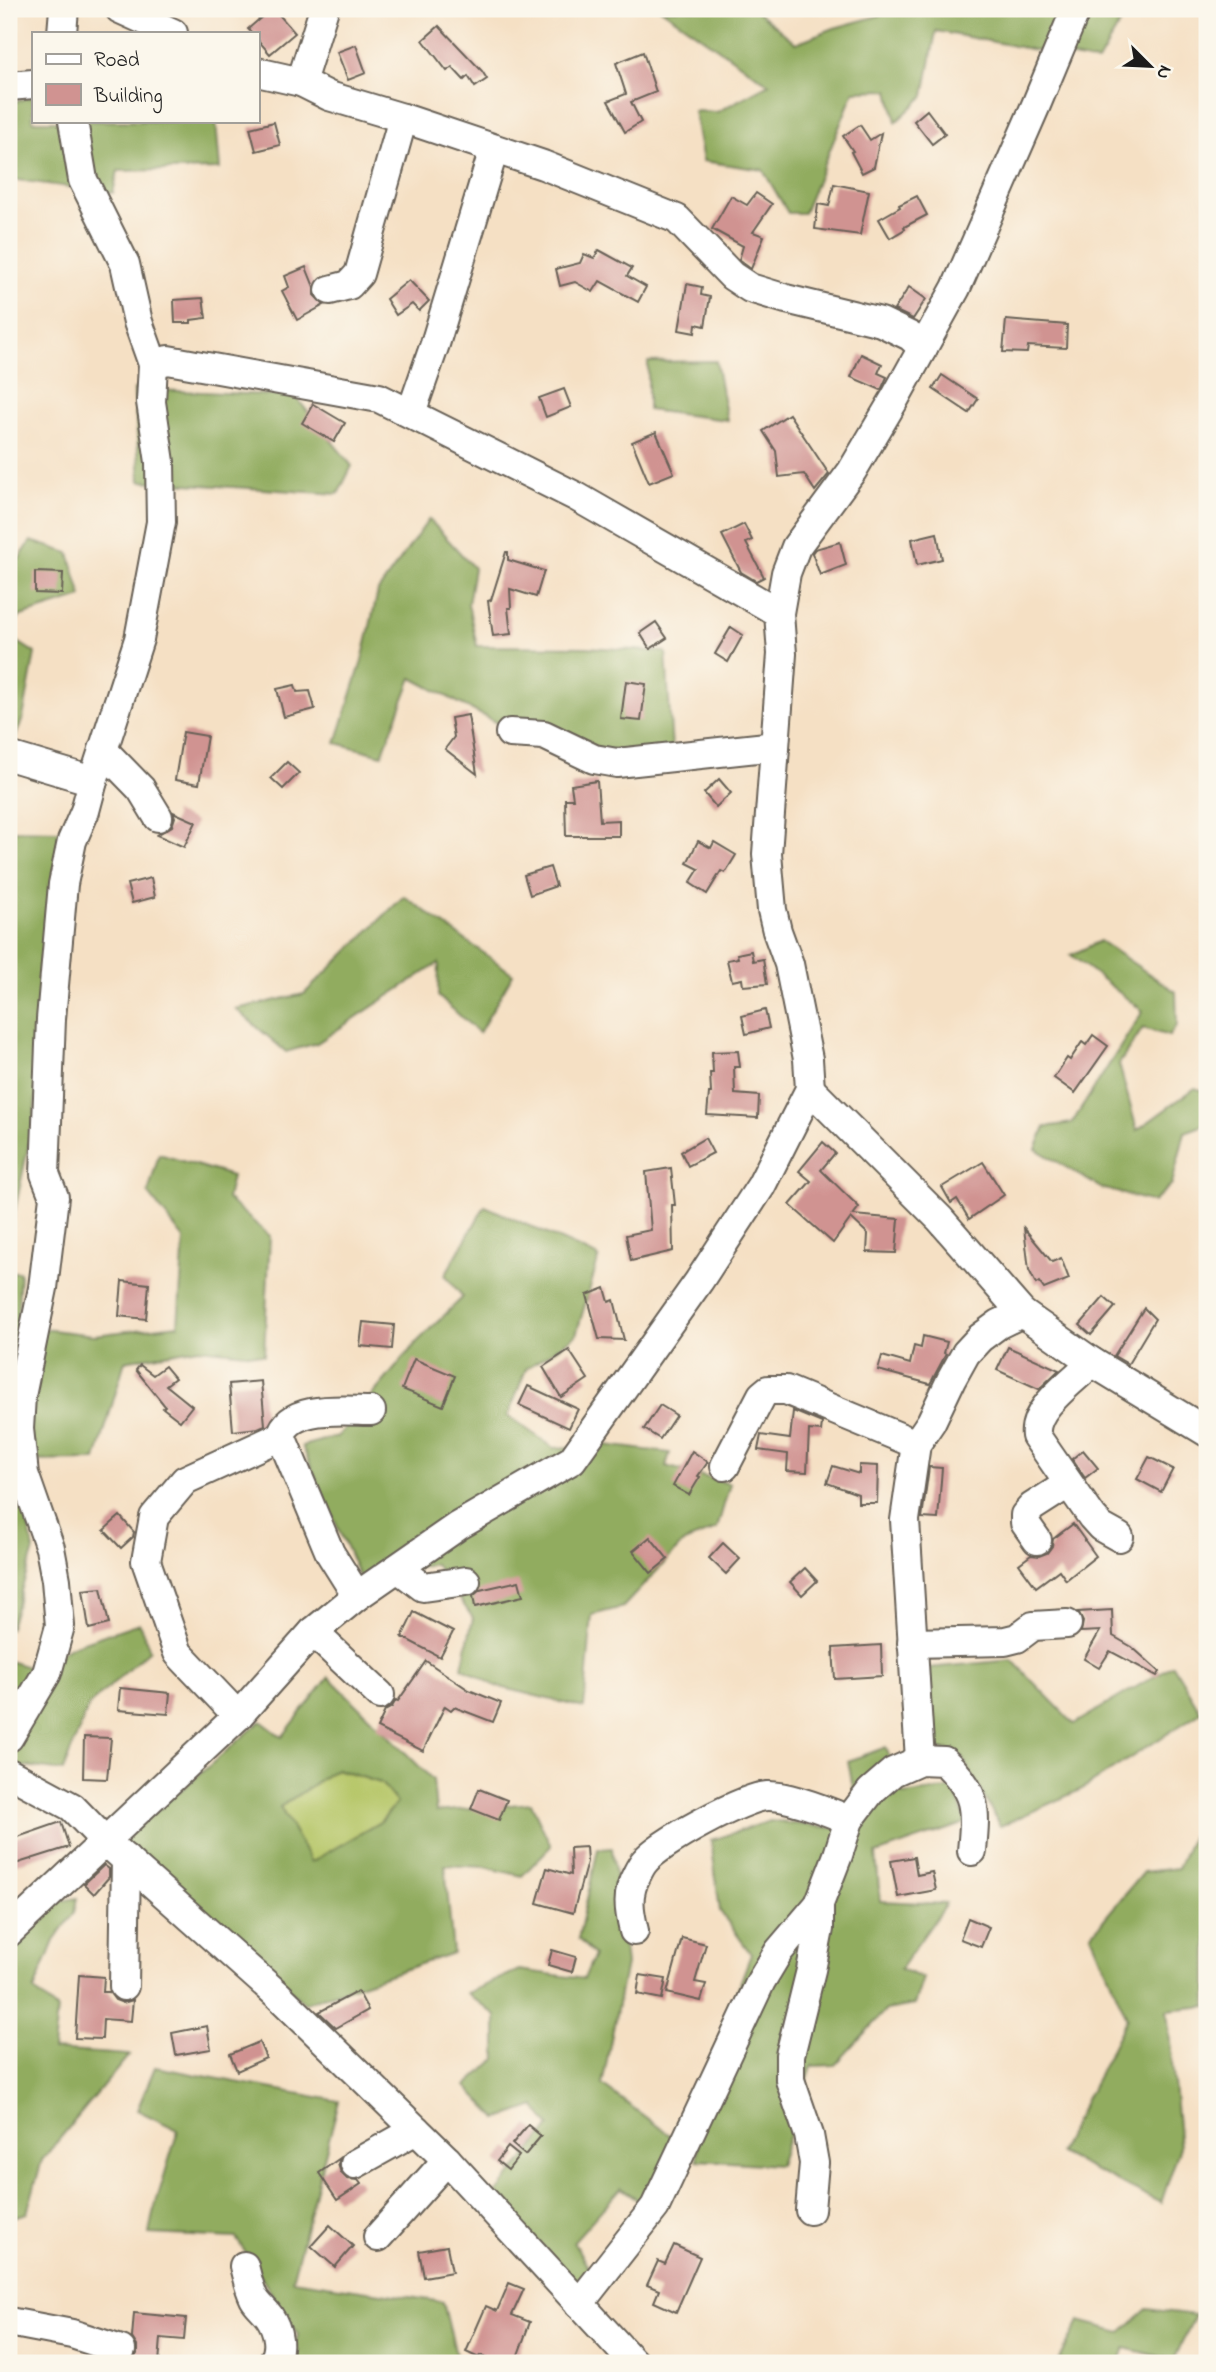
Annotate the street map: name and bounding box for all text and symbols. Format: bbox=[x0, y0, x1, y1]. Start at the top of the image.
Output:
legend bbox=[32, 32, 259, 122]
north arrow bbox=[1114, 32, 1184, 102]
text: Road bbox=[94, 46, 140, 76]
text: N bbox=[1148, 61, 1178, 83]
text: Building bbox=[93, 82, 163, 114]

